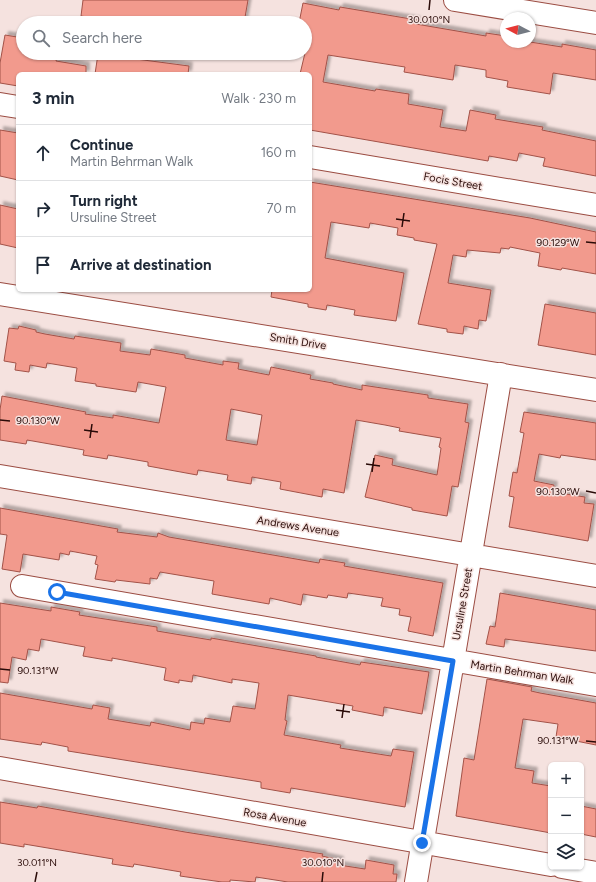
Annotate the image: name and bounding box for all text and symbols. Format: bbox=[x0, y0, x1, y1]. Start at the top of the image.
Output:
north arrow bbox=[500, 12, 536, 48]
text: 30.010°N bbox=[408, 13, 450, 26]
search box bbox=[16, 16, 312, 60]
icon: search bbox=[30, 27, 52, 49]
text: Search here bbox=[62, 29, 142, 47]
text: 3 min bbox=[32, 88, 74, 108]
text: Walk · 230 m bbox=[222, 91, 296, 106]
text: Continue bbox=[70, 136, 133, 154]
icon: ahead bbox=[32, 142, 54, 164]
text: 160 m bbox=[261, 145, 296, 160]
text: Martin Behrman Walk bbox=[70, 154, 193, 169]
street label: Focis Street bbox=[423, 170, 483, 193]
text: Turn right bbox=[70, 192, 138, 210]
icon: right bbox=[32, 198, 54, 220]
text: 70 m bbox=[266, 201, 296, 216]
text: Ursuline Street bbox=[70, 210, 157, 225]
text: 90.129°W bbox=[537, 236, 580, 249]
icon: arrive bbox=[32, 254, 54, 276]
text: Arrive at destination bbox=[70, 256, 211, 274]
street label: Smith Drive bbox=[269, 331, 327, 352]
text: 90.130°W bbox=[16, 414, 60, 427]
text: 90.130°W bbox=[536, 485, 580, 498]
street label: Andrews Avenue bbox=[256, 514, 340, 539]
street label: Ursuline Street bbox=[450, 567, 475, 641]
route start bbox=[48, 583, 66, 601]
street label: Martin Behrman Walk bbox=[469, 658, 575, 687]
text: 90.131°W bbox=[17, 664, 59, 677]
text: 90.131°W bbox=[537, 734, 579, 747]
map controls bbox=[548, 762, 584, 870]
button: + bbox=[548, 762, 584, 798]
button: − bbox=[548, 798, 584, 834]
street label: Rosa Avenue bbox=[242, 806, 308, 829]
route end bbox=[413, 834, 431, 852]
button: layers bbox=[548, 834, 584, 870]
text: 30.011°N bbox=[17, 856, 57, 869]
text: 30.010°N bbox=[302, 856, 344, 869]

